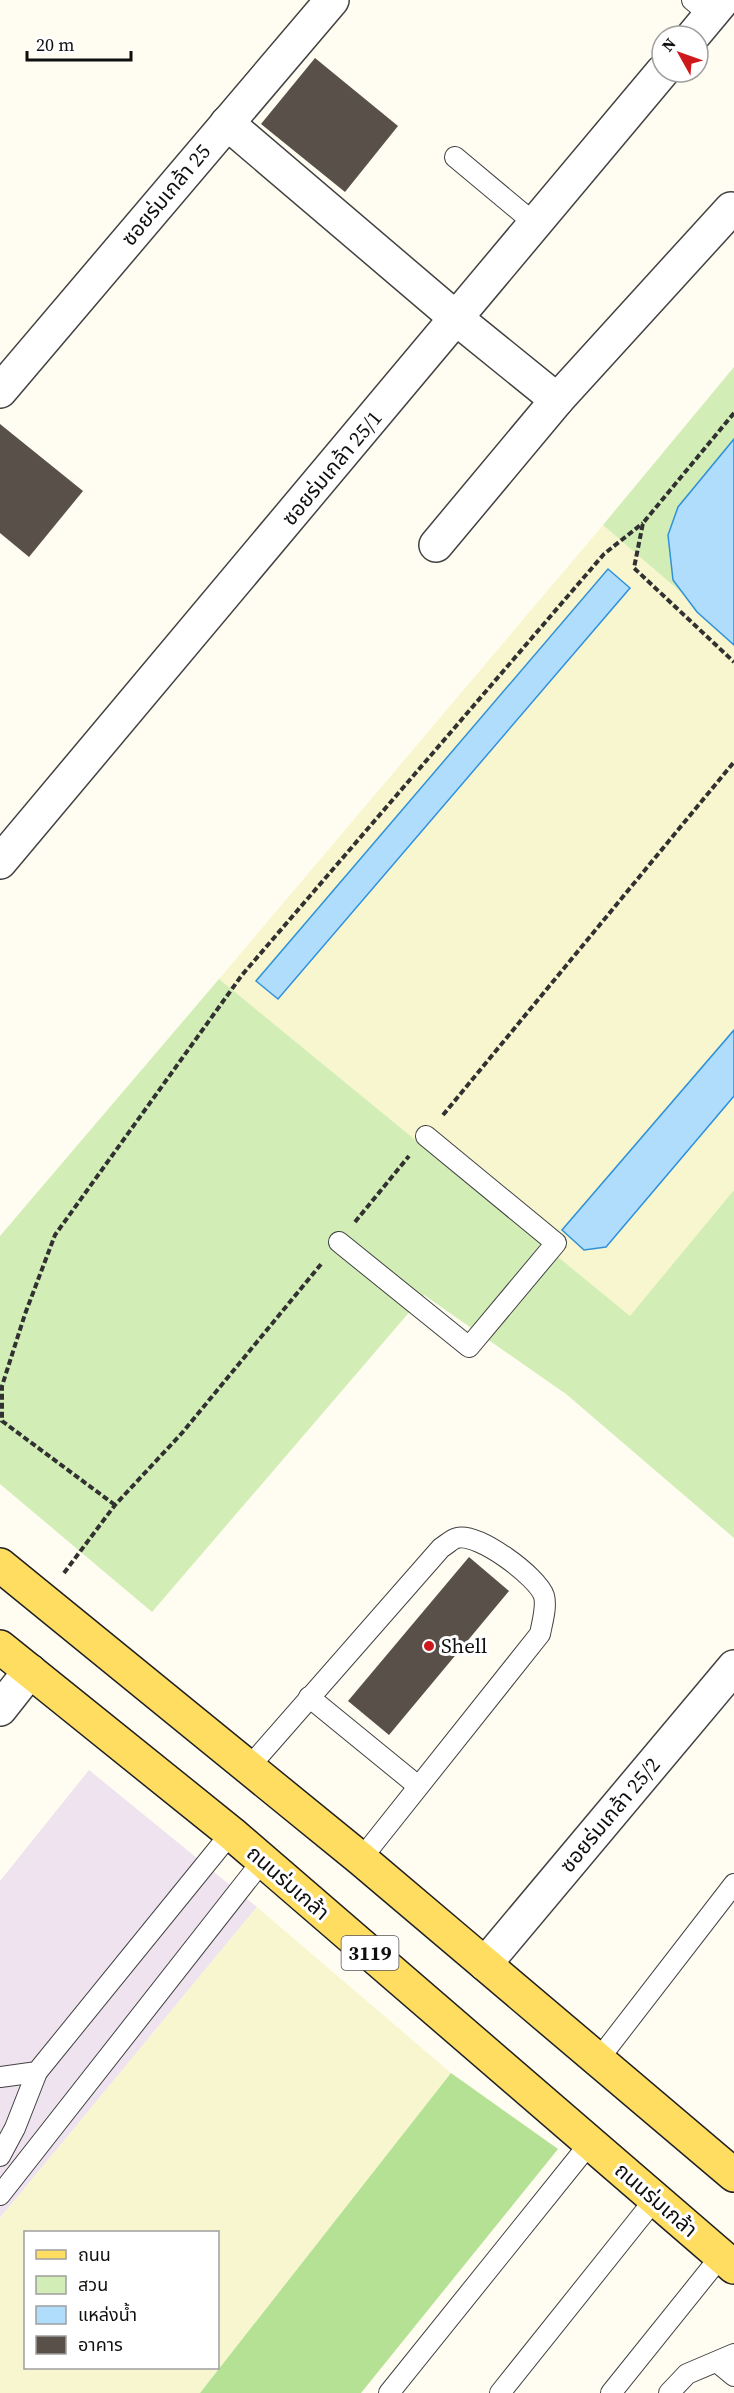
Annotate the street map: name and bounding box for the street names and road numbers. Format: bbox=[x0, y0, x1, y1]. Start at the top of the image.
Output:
street label: ซอยร่มเกล้า 25 bbox=[114, 138, 217, 252]
street label: ซอยร่มเกล้า 25/1 bbox=[275, 404, 388, 531]
street label: ซอยร่มเกล้า 25/2 bbox=[553, 1751, 666, 1878]
street label: ถนนร่มเกล้า bbox=[241, 1839, 336, 1927]
road number: 3119 bbox=[342, 1936, 398, 1970]
street label: ถนนร่มเกล้า bbox=[609, 2156, 704, 2244]

